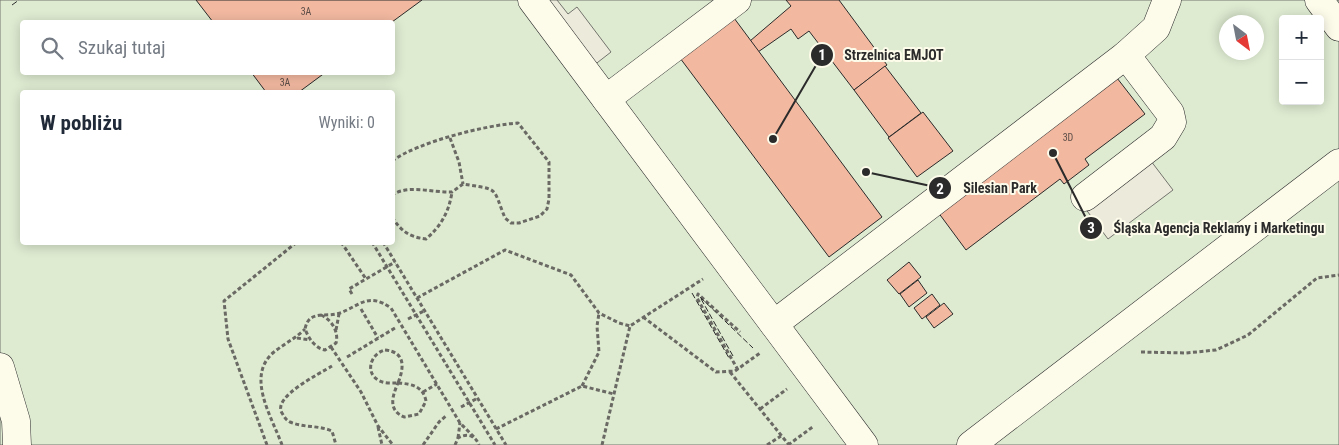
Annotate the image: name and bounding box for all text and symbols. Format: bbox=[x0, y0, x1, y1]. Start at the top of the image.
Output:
house number: 3A bbox=[301, 6, 312, 17]
north arrow bbox=[1219, 15, 1264, 60]
map controls bbox=[1279, 15, 1324, 105]
button: + bbox=[1279, 15, 1324, 60]
search box bbox=[20, 20, 395, 75]
icon: search bbox=[38, 34, 66, 62]
text: Szukaj tutaj bbox=[78, 36, 165, 59]
callout: Strzelnica EMJOT bbox=[810, 41, 954, 70]
text: 1 bbox=[818, 46, 826, 64]
text: Strzelnica EMJOT bbox=[844, 47, 944, 63]
button: − bbox=[1279, 60, 1324, 105]
house number: 3A bbox=[280, 77, 291, 88]
text: W pobliżu bbox=[40, 111, 122, 135]
text: Wyniki: 0 bbox=[319, 113, 375, 132]
house number: 3D bbox=[1063, 132, 1074, 143]
callout: Silesian Park bbox=[928, 174, 1046, 203]
text: 2 bbox=[936, 180, 944, 198]
text: Silesian Park bbox=[963, 180, 1037, 196]
callout: Śląska Agencja Reklamy i Marketingu bbox=[1078, 214, 1334, 243]
text: 3 bbox=[1087, 219, 1095, 237]
text: Śląska Agencja Reklamy i Marketingu bbox=[1114, 219, 1325, 236]

